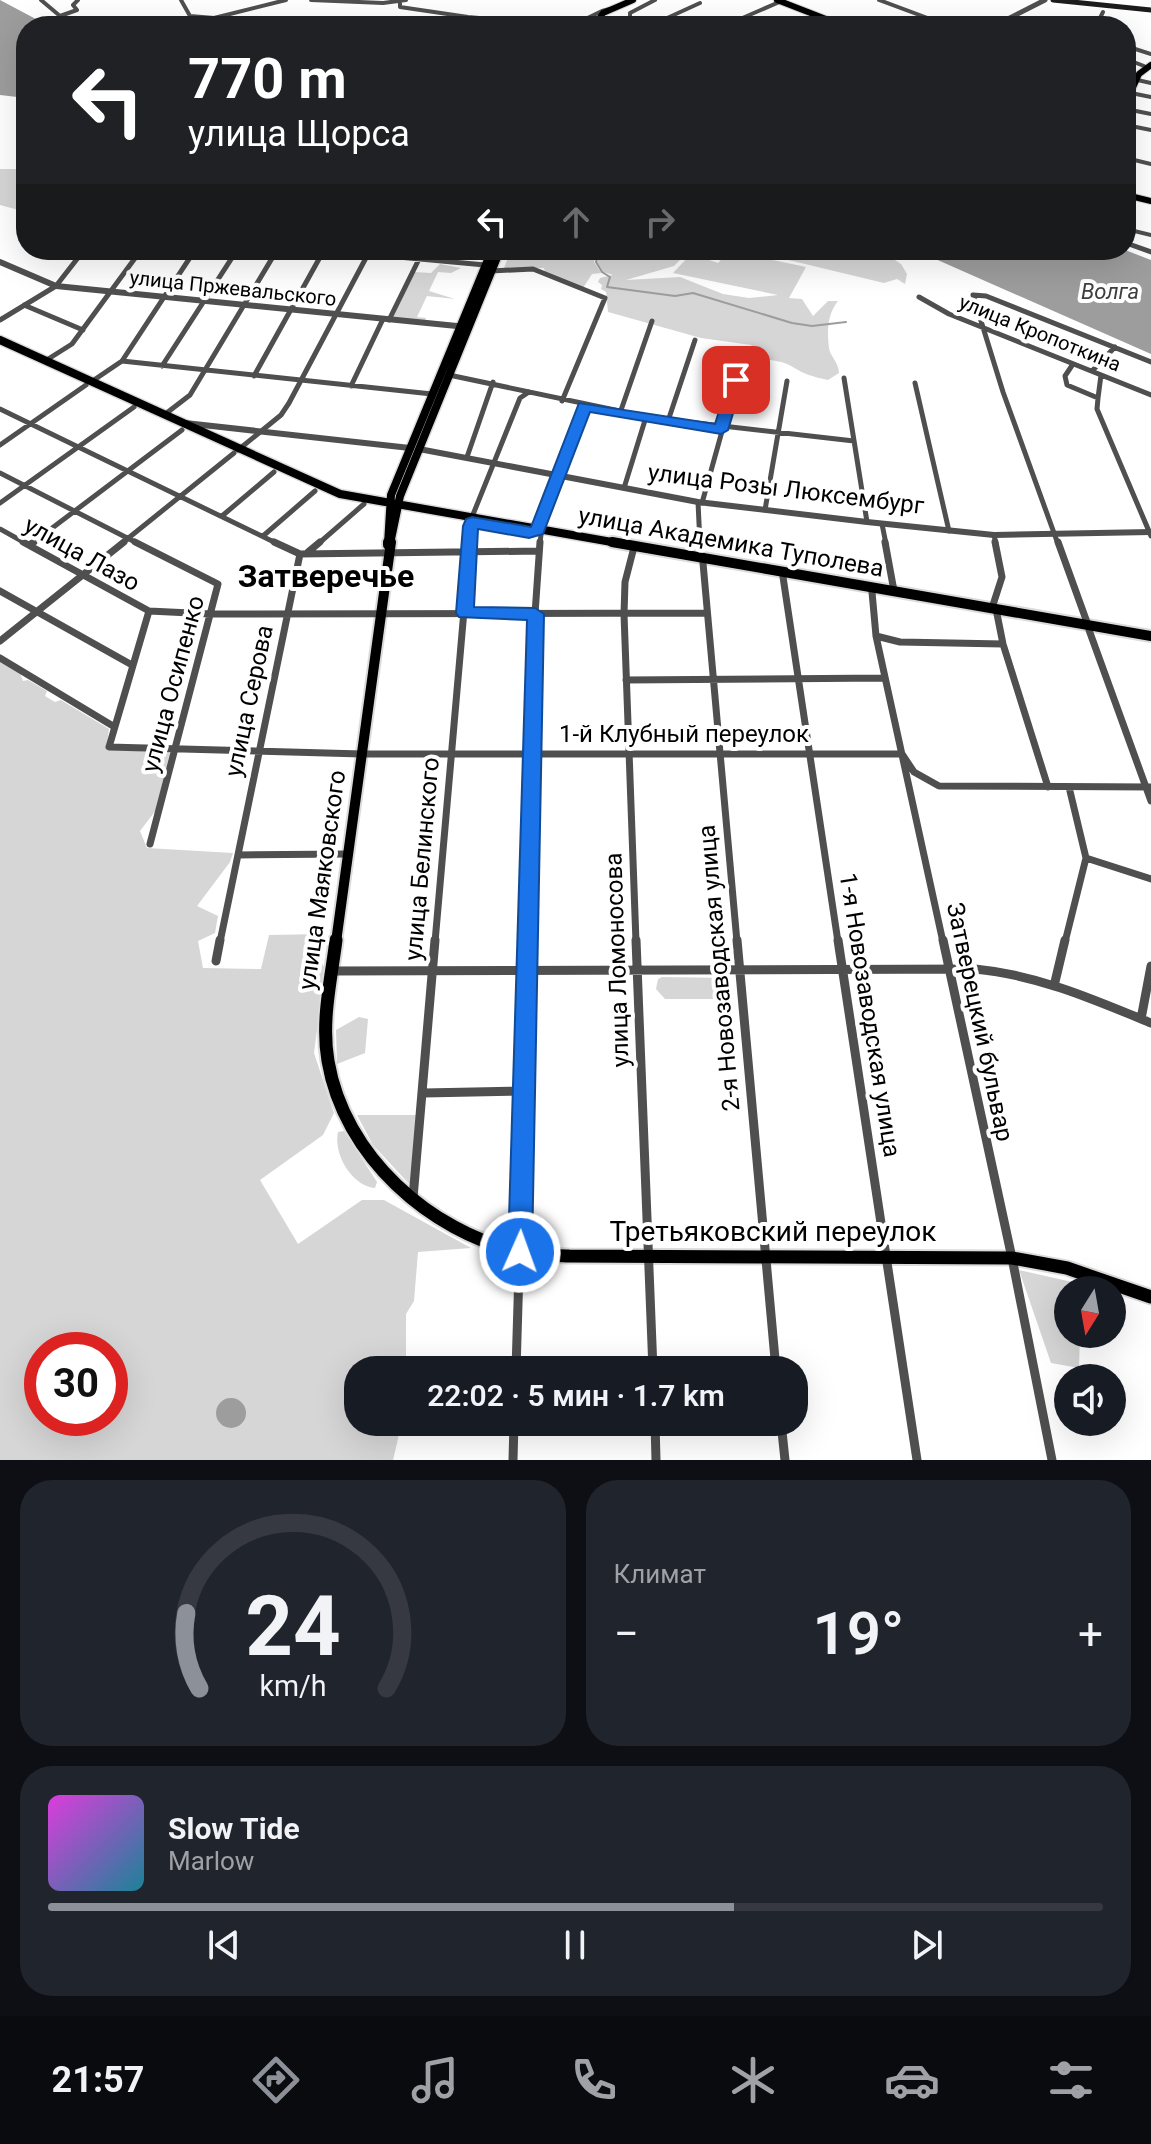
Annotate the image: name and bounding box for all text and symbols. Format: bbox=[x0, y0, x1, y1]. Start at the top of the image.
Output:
text: 770 m bbox=[188, 46, 347, 112]
icon: left bbox=[56, 48, 160, 152]
text: улица Щорса bbox=[188, 113, 410, 155]
icon: left bbox=[470, 200, 514, 244]
icon: ahead bbox=[554, 200, 598, 244]
icon: right bbox=[638, 200, 682, 244]
street label: улица Пржевальского bbox=[128, 265, 338, 311]
water label: Волга bbox=[1081, 279, 1139, 304]
street label: улица Кропоткина bbox=[956, 290, 1124, 376]
pin bbox=[702, 346, 770, 414]
icon: arrive bbox=[714, 358, 758, 402]
street label: улица Розы Люксембург bbox=[646, 458, 926, 520]
street label: улица Академика Туполева bbox=[576, 501, 886, 583]
street label: улица Лазо bbox=[19, 511, 145, 597]
district label: Затверечье bbox=[238, 557, 414, 595]
street label: улица Осипенко bbox=[136, 593, 210, 775]
street label: улица Серова bbox=[219, 623, 279, 779]
street label: 1-й Клубный переулок bbox=[559, 720, 809, 748]
street label: улица Белинского bbox=[399, 756, 445, 962]
street label: улица Маяковского bbox=[293, 768, 351, 992]
street label: 2-я Новозаводская улица bbox=[693, 824, 745, 1112]
street label: улица Ломоносова bbox=[599, 852, 635, 1068]
street label: 1-я Новозаводская улица bbox=[834, 871, 906, 1159]
street label: Затверецкий бульвар bbox=[941, 900, 1019, 1144]
position arrow bbox=[478, 1210, 562, 1294]
street label: Третьяковский переулок bbox=[610, 1215, 936, 1248]
north arrow bbox=[1054, 1276, 1126, 1348]
map controls bbox=[1054, 1276, 1126, 1436]
speed limit sign: 30 bbox=[24, 1332, 128, 1436]
button: sound bbox=[1054, 1364, 1126, 1436]
text: 22:02 · 5 мин · 1.7 km bbox=[427, 1378, 725, 1413]
text: Климат bbox=[614, 1559, 706, 1589]
text: 24 bbox=[245, 1578, 340, 1675]
text: 19° bbox=[812, 1598, 904, 1669]
text: − bbox=[614, 1608, 639, 1660]
text: + bbox=[1078, 1608, 1103, 1660]
text: km/h bbox=[259, 1669, 326, 1703]
text: Slow Tide bbox=[168, 1811, 300, 1846]
text: Marlow bbox=[168, 1846, 254, 1876]
icon: previous bbox=[202, 1923, 246, 1967]
icon: pause bbox=[553, 1923, 597, 1967]
icon: next bbox=[905, 1923, 949, 1967]
icon: directions bbox=[248, 2052, 304, 2108]
icon: music bbox=[407, 2052, 463, 2108]
icon: phone bbox=[566, 2052, 622, 2108]
icon: climate bbox=[725, 2052, 781, 2108]
icon: car bbox=[884, 2052, 940, 2108]
icon: filters bbox=[1043, 2052, 1099, 2108]
text: 21:57 bbox=[52, 2059, 144, 2101]

